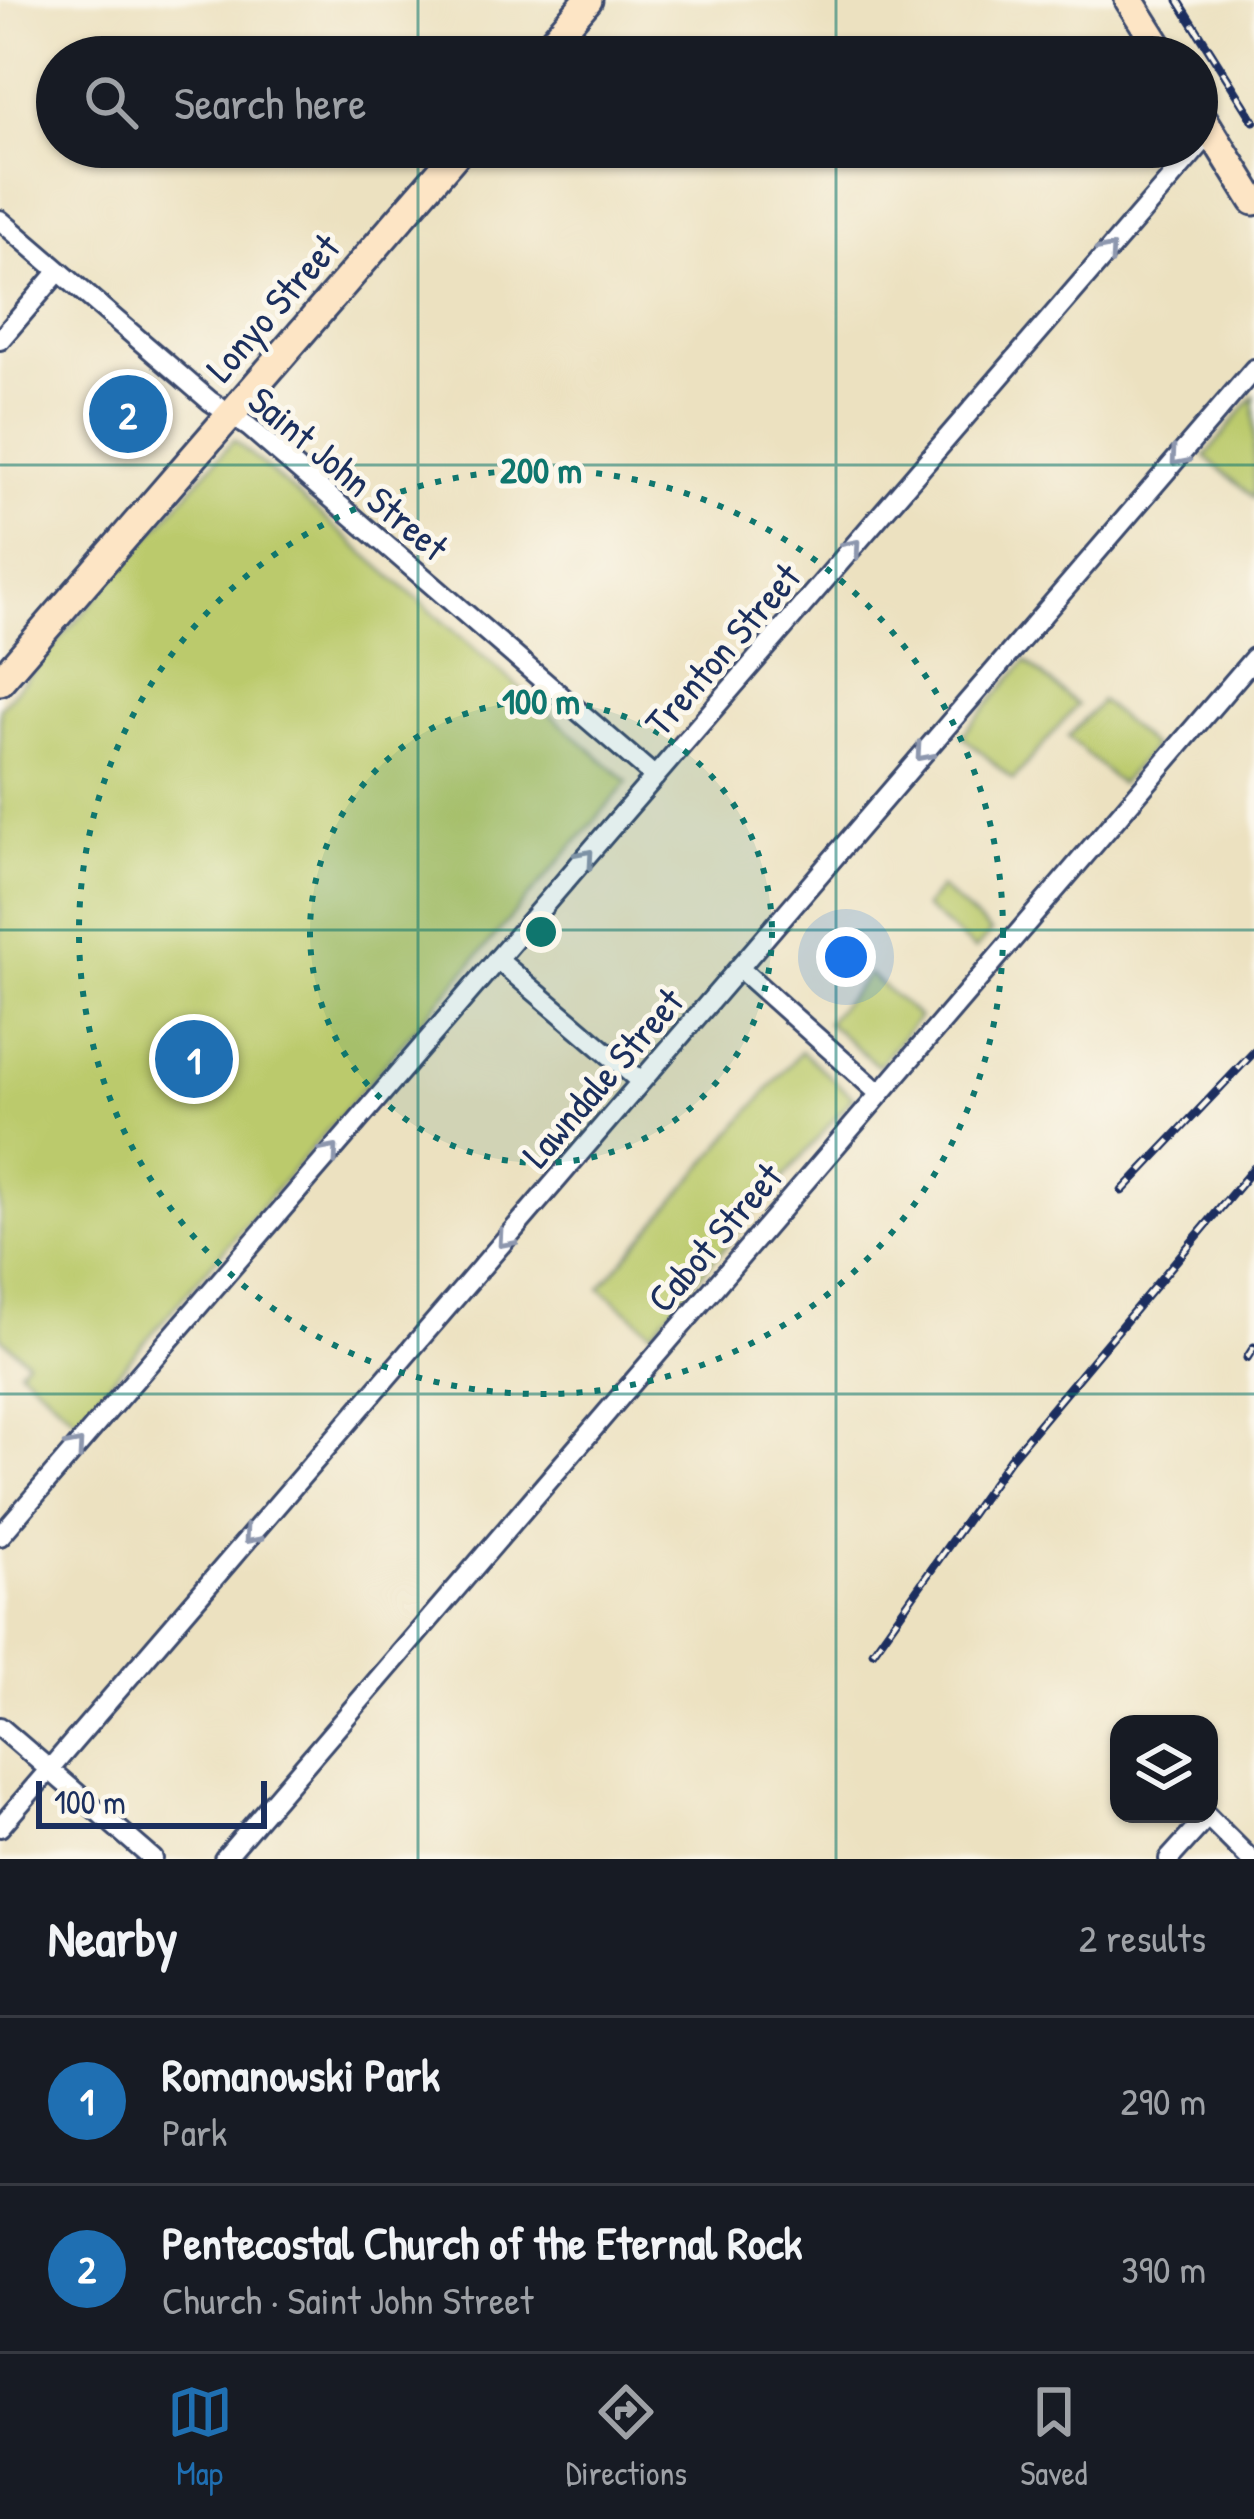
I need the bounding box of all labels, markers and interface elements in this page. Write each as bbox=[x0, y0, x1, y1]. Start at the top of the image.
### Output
search box bbox=[36, 36, 1218, 168]
icon: search bbox=[78, 69, 144, 135]
text: Search here bbox=[174, 72, 366, 133]
street label: Lonyo Street bbox=[193, 221, 351, 392]
one-way arrow bbox=[1093, 243, 1115, 265]
pin: 2 bbox=[89, 369, 167, 459]
street label: Saint John Street bbox=[238, 374, 461, 573]
one-way arrow bbox=[1170, 444, 1192, 466]
text: 200 m bbox=[500, 445, 582, 494]
one-way arrow bbox=[839, 539, 860, 561]
street label: Trenton Street bbox=[632, 551, 812, 747]
text: 100 m bbox=[502, 676, 580, 725]
one-way arrow bbox=[916, 740, 938, 762]
one-way arrow bbox=[572, 849, 593, 871]
centre of rings bbox=[520, 911, 562, 953]
your location bbox=[816, 927, 876, 987]
street label: Lawndale Street bbox=[509, 976, 695, 1178]
pin: 1 bbox=[155, 1014, 233, 1104]
one-way arrow bbox=[317, 1144, 338, 1166]
street label: Cabot Street bbox=[634, 1151, 794, 1323]
one-way arrow bbox=[498, 1226, 519, 1248]
one-way arrow bbox=[62, 1439, 84, 1461]
one-way arrow bbox=[243, 1522, 265, 1544]
map controls bbox=[1110, 1715, 1218, 1823]
button: layers bbox=[1110, 1715, 1218, 1823]
scale bar bbox=[36, 1775, 267, 1828]
text: 100 m bbox=[54, 1780, 126, 1824]
text: Nearby bbox=[48, 1903, 178, 1972]
text: 2 results bbox=[1079, 1911, 1206, 1964]
text: Romanowski Park bbox=[162, 2044, 440, 2105]
text: 1 bbox=[80, 2074, 94, 2127]
text: 290 m bbox=[1120, 2074, 1206, 2127]
text: Park bbox=[162, 2105, 227, 2158]
text: Pentecostal Church of the Eternal Rock bbox=[162, 2212, 802, 2273]
text: 2 bbox=[78, 2242, 96, 2295]
text: 390 m bbox=[1121, 2242, 1206, 2295]
text: Church · Saint John Street bbox=[162, 2273, 533, 2326]
tab: Map bbox=[167, 2379, 233, 2495]
tab: Directions bbox=[566, 2379, 687, 2495]
tab: Saved bbox=[1020, 2379, 1087, 2495]

